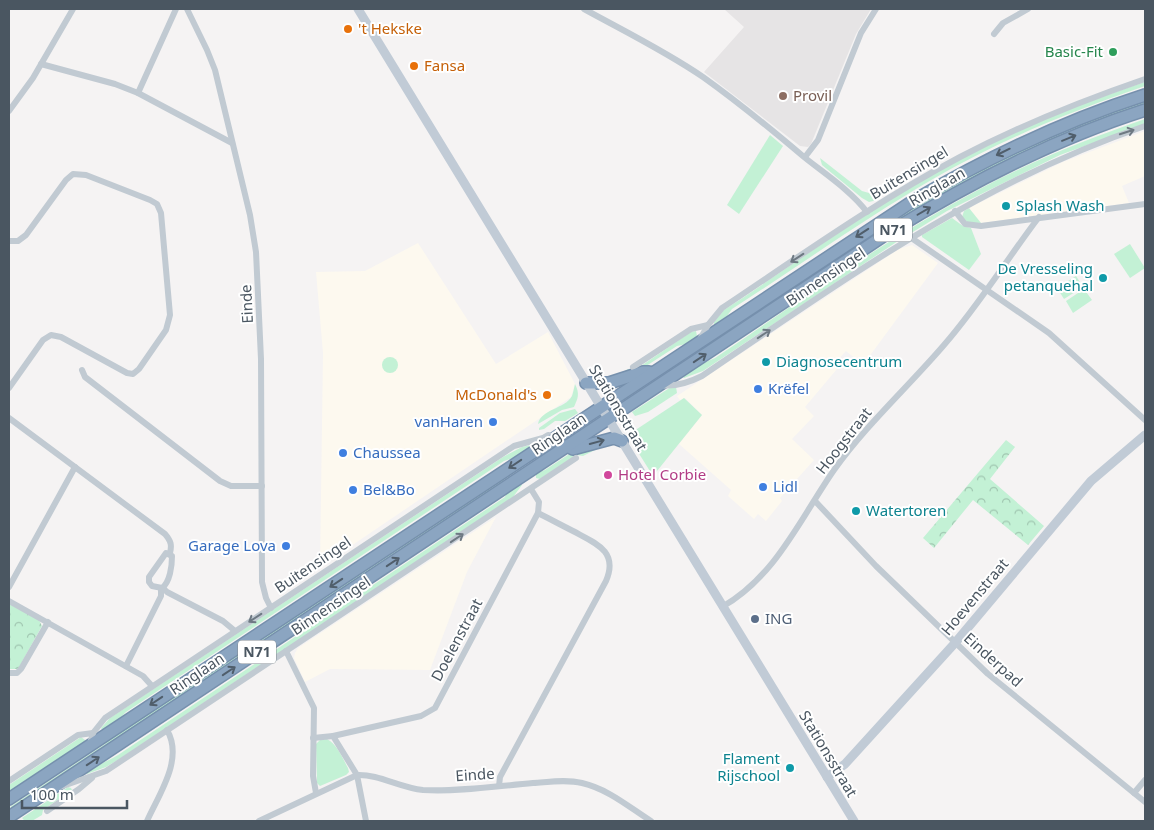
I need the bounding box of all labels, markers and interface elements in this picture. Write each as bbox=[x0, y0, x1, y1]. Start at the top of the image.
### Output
place label: 't Hekske bbox=[358, 18, 422, 38]
marker: 't Hekske bbox=[342, 23, 354, 35]
place label: Basic-Fit bbox=[1045, 41, 1104, 61]
marker: Basic-Fit bbox=[1107, 46, 1119, 58]
place label: Fansa bbox=[424, 55, 465, 75]
marker: Fansa bbox=[408, 60, 420, 72]
place label: Provil bbox=[793, 85, 832, 105]
marker: Provil bbox=[777, 90, 789, 102]
one-way arrow bbox=[1119, 127, 1135, 137]
one-way arrow bbox=[1061, 133, 1076, 143]
street label: Buitensingel bbox=[866, 141, 951, 203]
one-way arrow bbox=[996, 148, 1011, 158]
street label: Ringlaan bbox=[905, 162, 968, 210]
place label: Splash Wash bbox=[1016, 195, 1105, 215]
marker: Splash Wash bbox=[1000, 200, 1012, 212]
one-way arrow bbox=[916, 206, 931, 216]
road number: N71 bbox=[874, 218, 912, 242]
one-way arrow bbox=[855, 228, 869, 239]
street label: Binnensingel bbox=[782, 242, 869, 310]
one-way arrow bbox=[791, 253, 805, 263]
place label: De Vresseling petanquehal bbox=[997, 258, 1093, 295]
marker: De Vresseling petanquehal bbox=[1097, 272, 1109, 284]
street label: Einde bbox=[235, 284, 257, 324]
one-way arrow bbox=[756, 329, 770, 339]
place label: Diagnosecentrum bbox=[776, 351, 902, 371]
one-way arrow bbox=[693, 353, 707, 363]
marker: Diagnosecentrum bbox=[760, 356, 772, 368]
street label: Stationsstraat bbox=[585, 360, 653, 455]
place label: Krëfel bbox=[768, 378, 809, 398]
marker: Krëfel bbox=[752, 383, 764, 395]
place label: McDonald's bbox=[455, 384, 537, 404]
marker: McDonald's bbox=[541, 389, 553, 401]
street label: Hoogstraat bbox=[811, 403, 876, 478]
street label: Ringlaan bbox=[527, 408, 590, 459]
place label: vanHaren bbox=[415, 411, 483, 431]
marker: vanHaren bbox=[487, 416, 499, 428]
one-way arrow bbox=[589, 437, 605, 447]
place label: Chaussea bbox=[353, 442, 421, 462]
marker: Chaussea bbox=[337, 447, 349, 459]
one-way arrow bbox=[508, 459, 522, 469]
place label: Hotel Corbie bbox=[618, 464, 706, 484]
marker: Hotel Corbie bbox=[602, 469, 614, 481]
place label: Lidl bbox=[773, 476, 798, 496]
place label: Bel&Bo bbox=[363, 479, 415, 499]
marker: Lidl bbox=[757, 481, 769, 493]
marker: Bel&Bo bbox=[347, 484, 359, 496]
place label: Watertoren bbox=[866, 500, 946, 520]
marker: Watertoren bbox=[850, 505, 862, 517]
street label: Buitensingel bbox=[270, 531, 354, 597]
one-way arrow bbox=[450, 533, 464, 543]
place label: Garage Lova bbox=[188, 535, 276, 555]
marker: Garage Lova bbox=[280, 540, 292, 552]
street label: Hoevenstraat bbox=[936, 553, 1013, 639]
one-way arrow bbox=[386, 557, 400, 567]
street label: Binnensingel bbox=[287, 571, 374, 639]
one-way arrow bbox=[329, 578, 343, 588]
street label: Doelenstraat bbox=[426, 594, 487, 684]
place label: ING bbox=[765, 608, 792, 628]
one-way arrow bbox=[248, 613, 262, 623]
marker: ING bbox=[749, 613, 761, 625]
street label: Einderpad bbox=[960, 628, 1027, 691]
road number: N71 bbox=[238, 640, 276, 664]
street label: Ringlaan bbox=[165, 648, 228, 699]
one-way arrow bbox=[221, 666, 235, 676]
one-way arrow bbox=[150, 696, 164, 706]
street label: Stationsstraat bbox=[795, 706, 863, 801]
place label: Flament Rijschool bbox=[717, 748, 781, 785]
one-way arrow bbox=[86, 756, 100, 766]
marker: Flament Rijschool bbox=[784, 762, 796, 774]
street label: Einde bbox=[455, 763, 495, 785]
scale bar bbox=[22, 778, 128, 810]
text: 100 m bbox=[30, 784, 74, 804]

